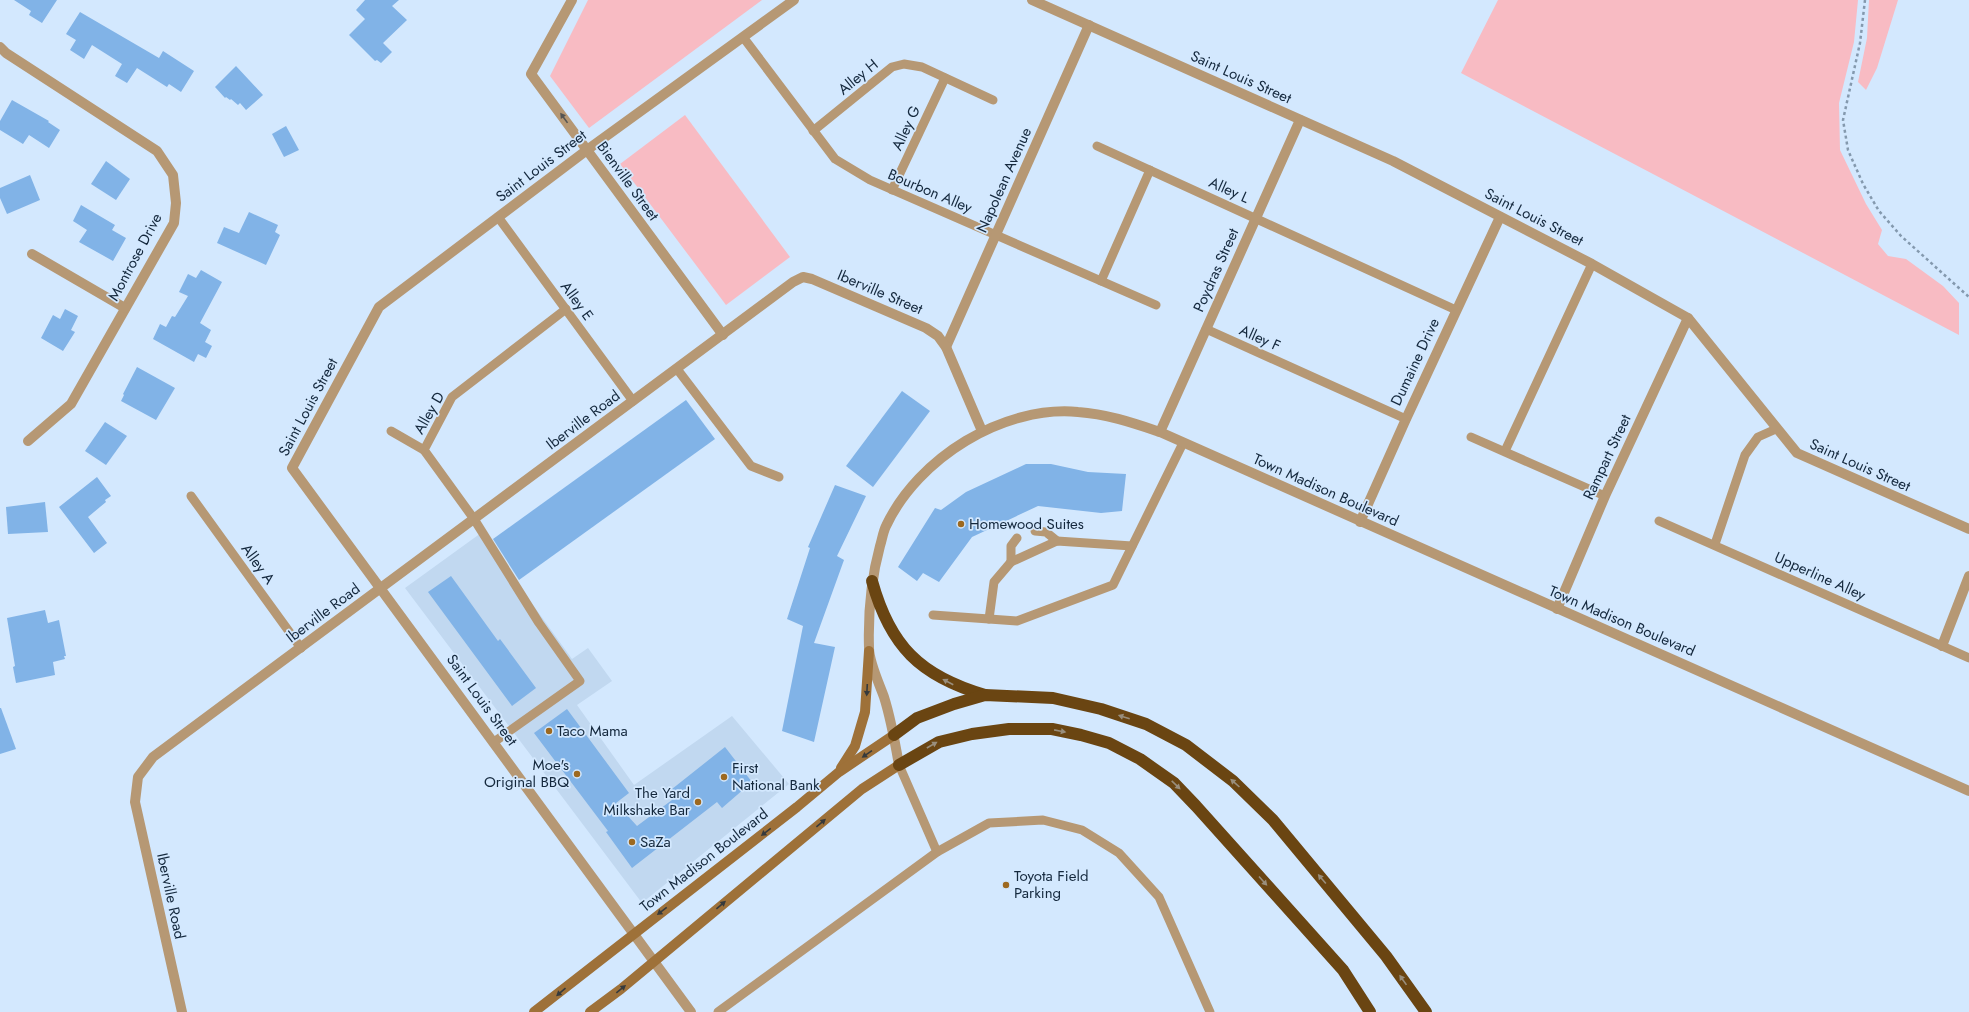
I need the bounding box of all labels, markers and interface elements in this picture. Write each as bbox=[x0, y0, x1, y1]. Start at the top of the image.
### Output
street label: Saint Louis Street bbox=[1187, 45, 1295, 109]
street label: Alley H bbox=[833, 54, 883, 100]
street label: Alley G bbox=[886, 102, 926, 154]
one-way arrow bbox=[560, 113, 568, 124]
street label: Saint Louis Street bbox=[491, 124, 591, 207]
street label: Napolean Avenue bbox=[971, 124, 1037, 236]
street label: Bienville Street bbox=[592, 137, 665, 225]
street label: Bourbon Alley bbox=[884, 163, 976, 219]
street label: Alley L bbox=[1205, 171, 1253, 209]
street label: Saint Louis Street bbox=[1481, 183, 1588, 252]
street label: Montrose Drive bbox=[103, 209, 168, 305]
street label: Poydras Street bbox=[1188, 224, 1244, 315]
street label: Iberville Street bbox=[834, 264, 927, 320]
street label: Alley E bbox=[555, 277, 599, 325]
street label: Dumaine Drive bbox=[1385, 314, 1445, 409]
street label: Alley F bbox=[1236, 319, 1284, 357]
street label: Saint Louis Street bbox=[273, 354, 343, 460]
street label: Iberville Road bbox=[541, 385, 625, 455]
street label: Alley D bbox=[408, 388, 450, 438]
street label: Rampart Street bbox=[1578, 410, 1637, 503]
street label: Saint Louis Street bbox=[1806, 433, 1914, 497]
street label: Town Madison Boulevard bbox=[1250, 448, 1402, 532]
place label: Homewood Suites bbox=[969, 513, 1084, 535]
marker: Homewood Suites bbox=[956, 519, 966, 529]
street label: Alley A bbox=[236, 539, 280, 589]
street label: Upperline Alley bbox=[1771, 546, 1869, 606]
street label: Iberville Road bbox=[281, 578, 365, 648]
street label: Town Madison Boulevard bbox=[1545, 580, 1699, 662]
street label: Saint Louis Street bbox=[441, 650, 523, 751]
one-way arrow bbox=[942, 679, 954, 685]
one-way arrow bbox=[863, 684, 870, 696]
one-way arrow bbox=[1118, 714, 1130, 720]
place label: Taco Mama bbox=[557, 720, 628, 742]
marker: Taco Mama bbox=[544, 726, 554, 736]
one-way arrow bbox=[1054, 728, 1066, 734]
one-way arrow bbox=[927, 742, 938, 749]
one-way arrow bbox=[861, 750, 873, 757]
place label: Moe's Original BBQ bbox=[484, 754, 569, 793]
place label: First National Bank bbox=[732, 757, 820, 796]
marker: Moe's Original BBQ bbox=[572, 769, 582, 779]
marker: First National Bank bbox=[719, 772, 729, 782]
one-way arrow bbox=[1230, 779, 1239, 788]
one-way arrow bbox=[1171, 780, 1181, 790]
place label: The Yard Milkshake Bar bbox=[603, 782, 691, 821]
marker: The Yard Milkshake Bar bbox=[693, 797, 703, 807]
street label: Town Madison Boulevard bbox=[635, 803, 773, 917]
one-way arrow bbox=[816, 818, 827, 827]
one-way arrow bbox=[760, 827, 771, 836]
place label: SaZa bbox=[640, 831, 671, 853]
marker: SaZa bbox=[627, 837, 637, 847]
street label: Iberville Road bbox=[151, 851, 191, 941]
place label: Toyota Field Parking bbox=[1014, 865, 1088, 904]
one-way arrow bbox=[1317, 873, 1326, 884]
one-way arrow bbox=[1259, 876, 1268, 887]
marker: Toyota Field Parking bbox=[1001, 880, 1011, 890]
one-way arrow bbox=[715, 900, 726, 909]
one-way arrow bbox=[657, 907, 668, 915]
one-way arrow bbox=[1399, 975, 1407, 986]
one-way arrow bbox=[616, 984, 627, 993]
one-way arrow bbox=[555, 987, 566, 996]

